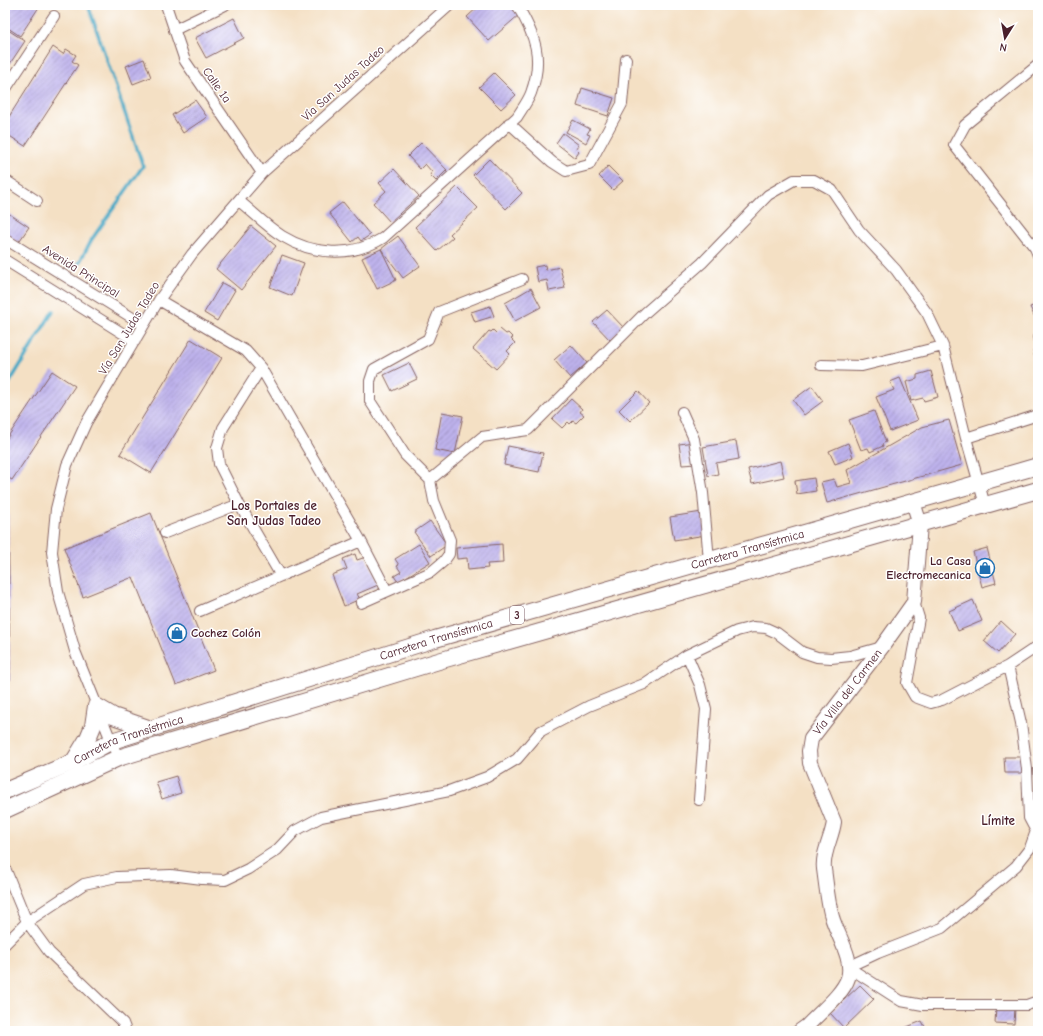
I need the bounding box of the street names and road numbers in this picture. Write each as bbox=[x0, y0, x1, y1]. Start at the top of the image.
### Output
street label: Vía San Judas Tadeo bbox=[299, 42, 387, 124]
street label: Calle 1a bbox=[200, 65, 234, 105]
street label: Avenida Principal bbox=[40, 242, 122, 300]
street label: Vía San Judas Tadeo bbox=[96, 279, 162, 377]
street label: Carretera Transístmica bbox=[689, 526, 806, 572]
road number: 3 bbox=[510, 606, 524, 624]
street label: Carretera Transístmica bbox=[378, 616, 494, 663]
street label: Vía Villa del Carmen bbox=[810, 646, 885, 737]
street label: Carretera Transístmica bbox=[71, 712, 185, 767]

